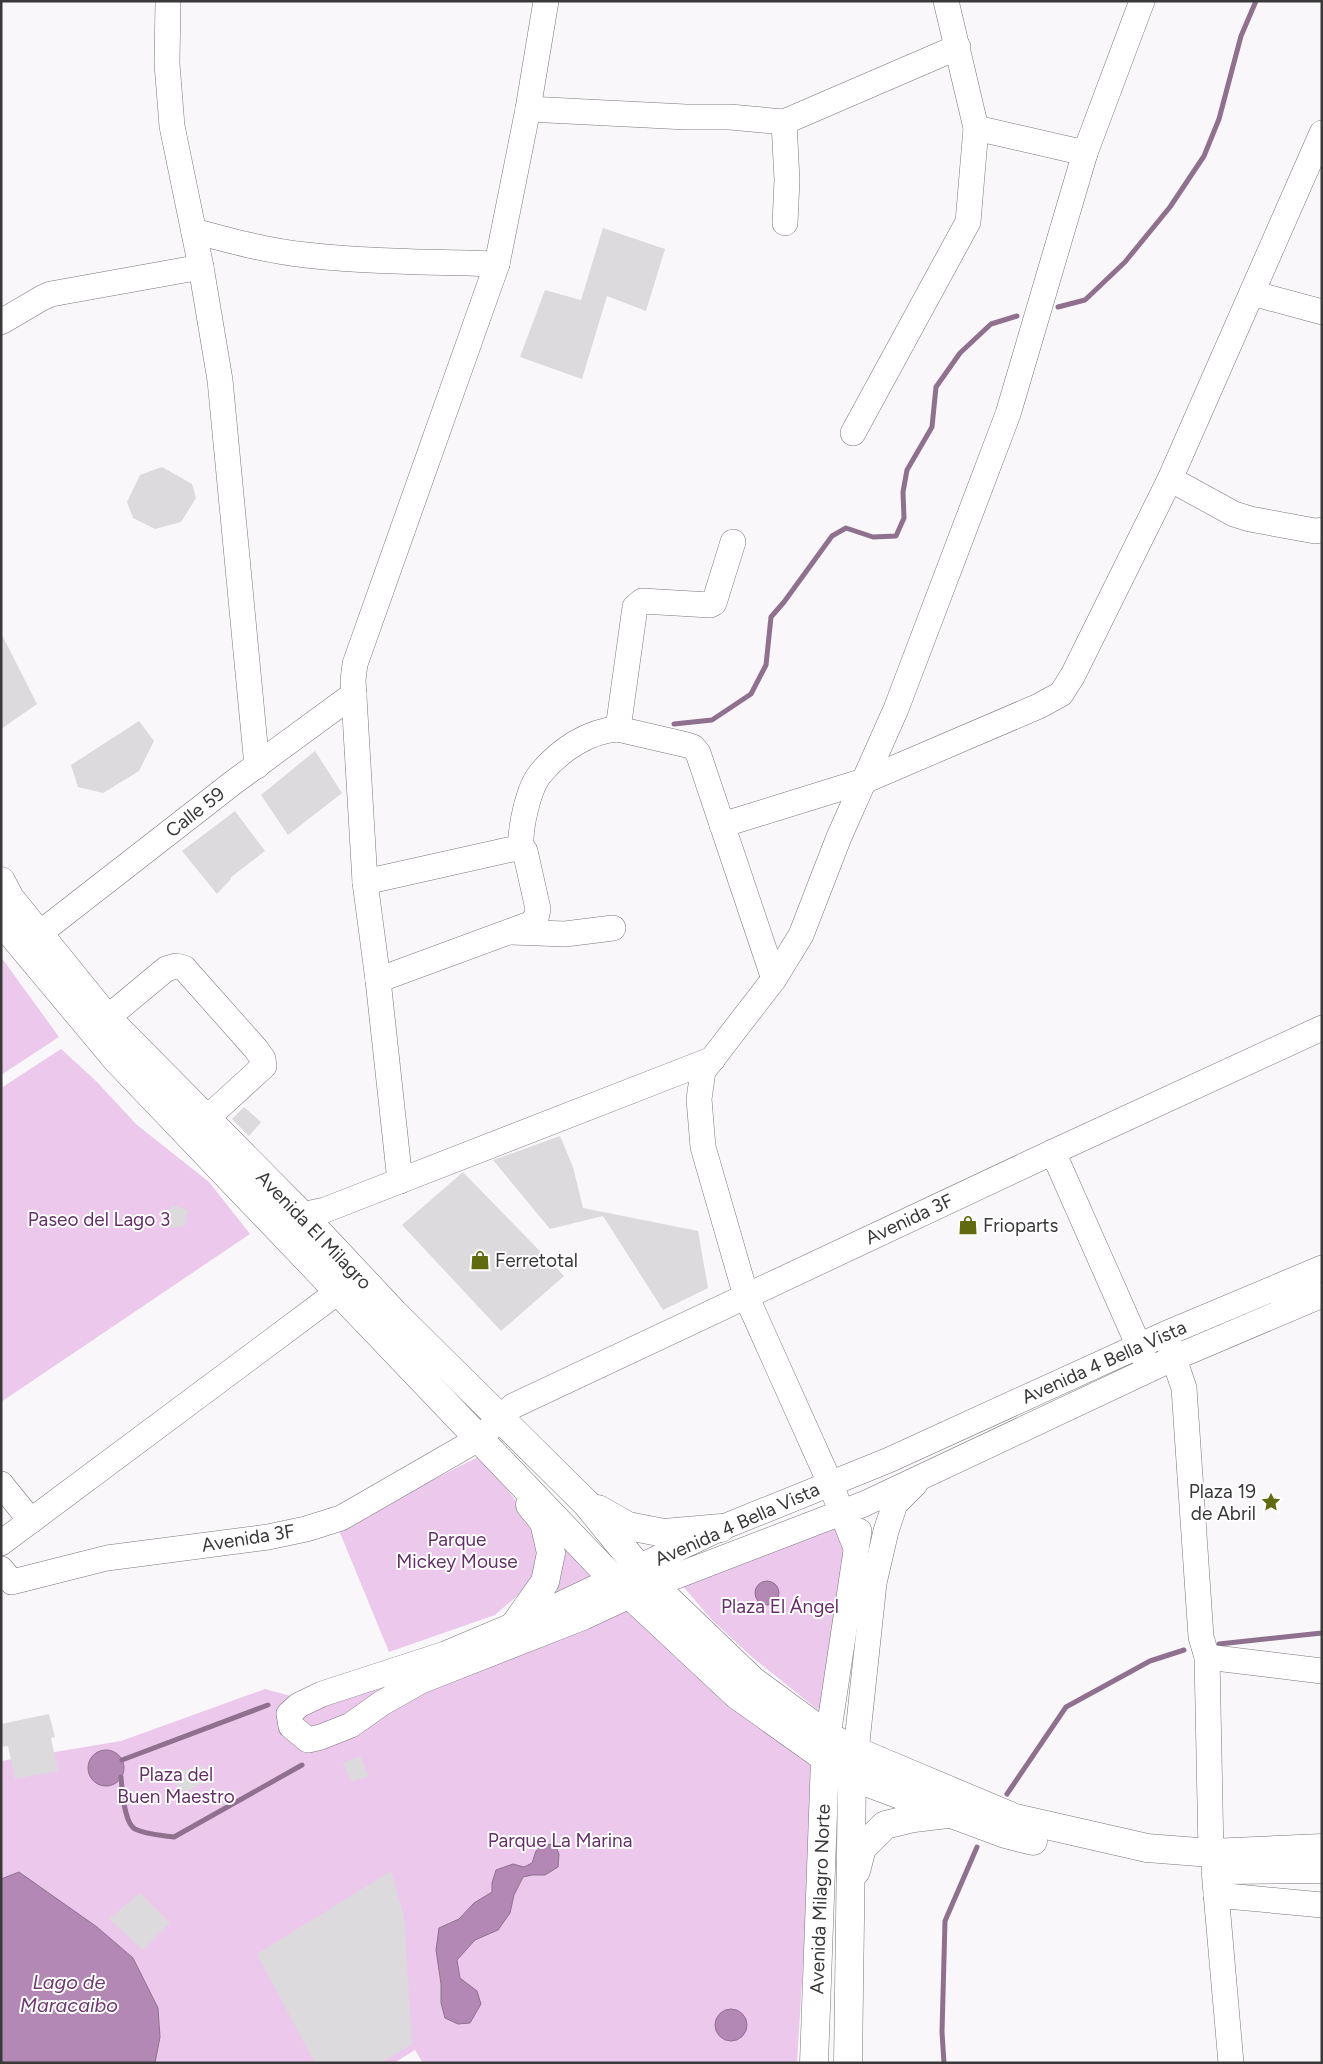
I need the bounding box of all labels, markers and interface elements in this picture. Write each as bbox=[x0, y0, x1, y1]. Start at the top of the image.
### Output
street label: Calle 59 bbox=[161, 782, 229, 842]
street label: Avenida El Milagro bbox=[251, 1166, 377, 1294]
street label: Avenida 3F bbox=[862, 1189, 956, 1249]
park label: Paseo del Lago 3 bbox=[28, 1208, 170, 1231]
shop icon: Frioparts bbox=[957, 1214, 979, 1236]
place label: Frioparts bbox=[983, 1214, 1059, 1237]
shop icon: Ferretotal bbox=[469, 1249, 491, 1271]
place label: Ferretotal bbox=[495, 1249, 578, 1272]
street label: Avenida 4 Bella Vista bbox=[1018, 1315, 1190, 1409]
street label: Avenida 4 Bella Vista bbox=[651, 1477, 823, 1571]
place label: Plaza 19 de Abril bbox=[1189, 1480, 1256, 1525]
place icon: Plaza 19 de Abril bbox=[1260, 1491, 1282, 1513]
street label: Avenida 3F bbox=[200, 1519, 296, 1557]
park label: Parque Mickey Mouse bbox=[396, 1528, 518, 1573]
park label: Plaza El Ángel bbox=[721, 1595, 839, 1618]
park label: Plaza del Buen Maestro bbox=[117, 1763, 235, 1808]
street label: Avenida Milagro Norte bbox=[805, 1803, 835, 1995]
park label: Parque La Marina bbox=[488, 1829, 632, 1852]
water label: Lago de Maracaibo bbox=[20, 1970, 118, 2017]

